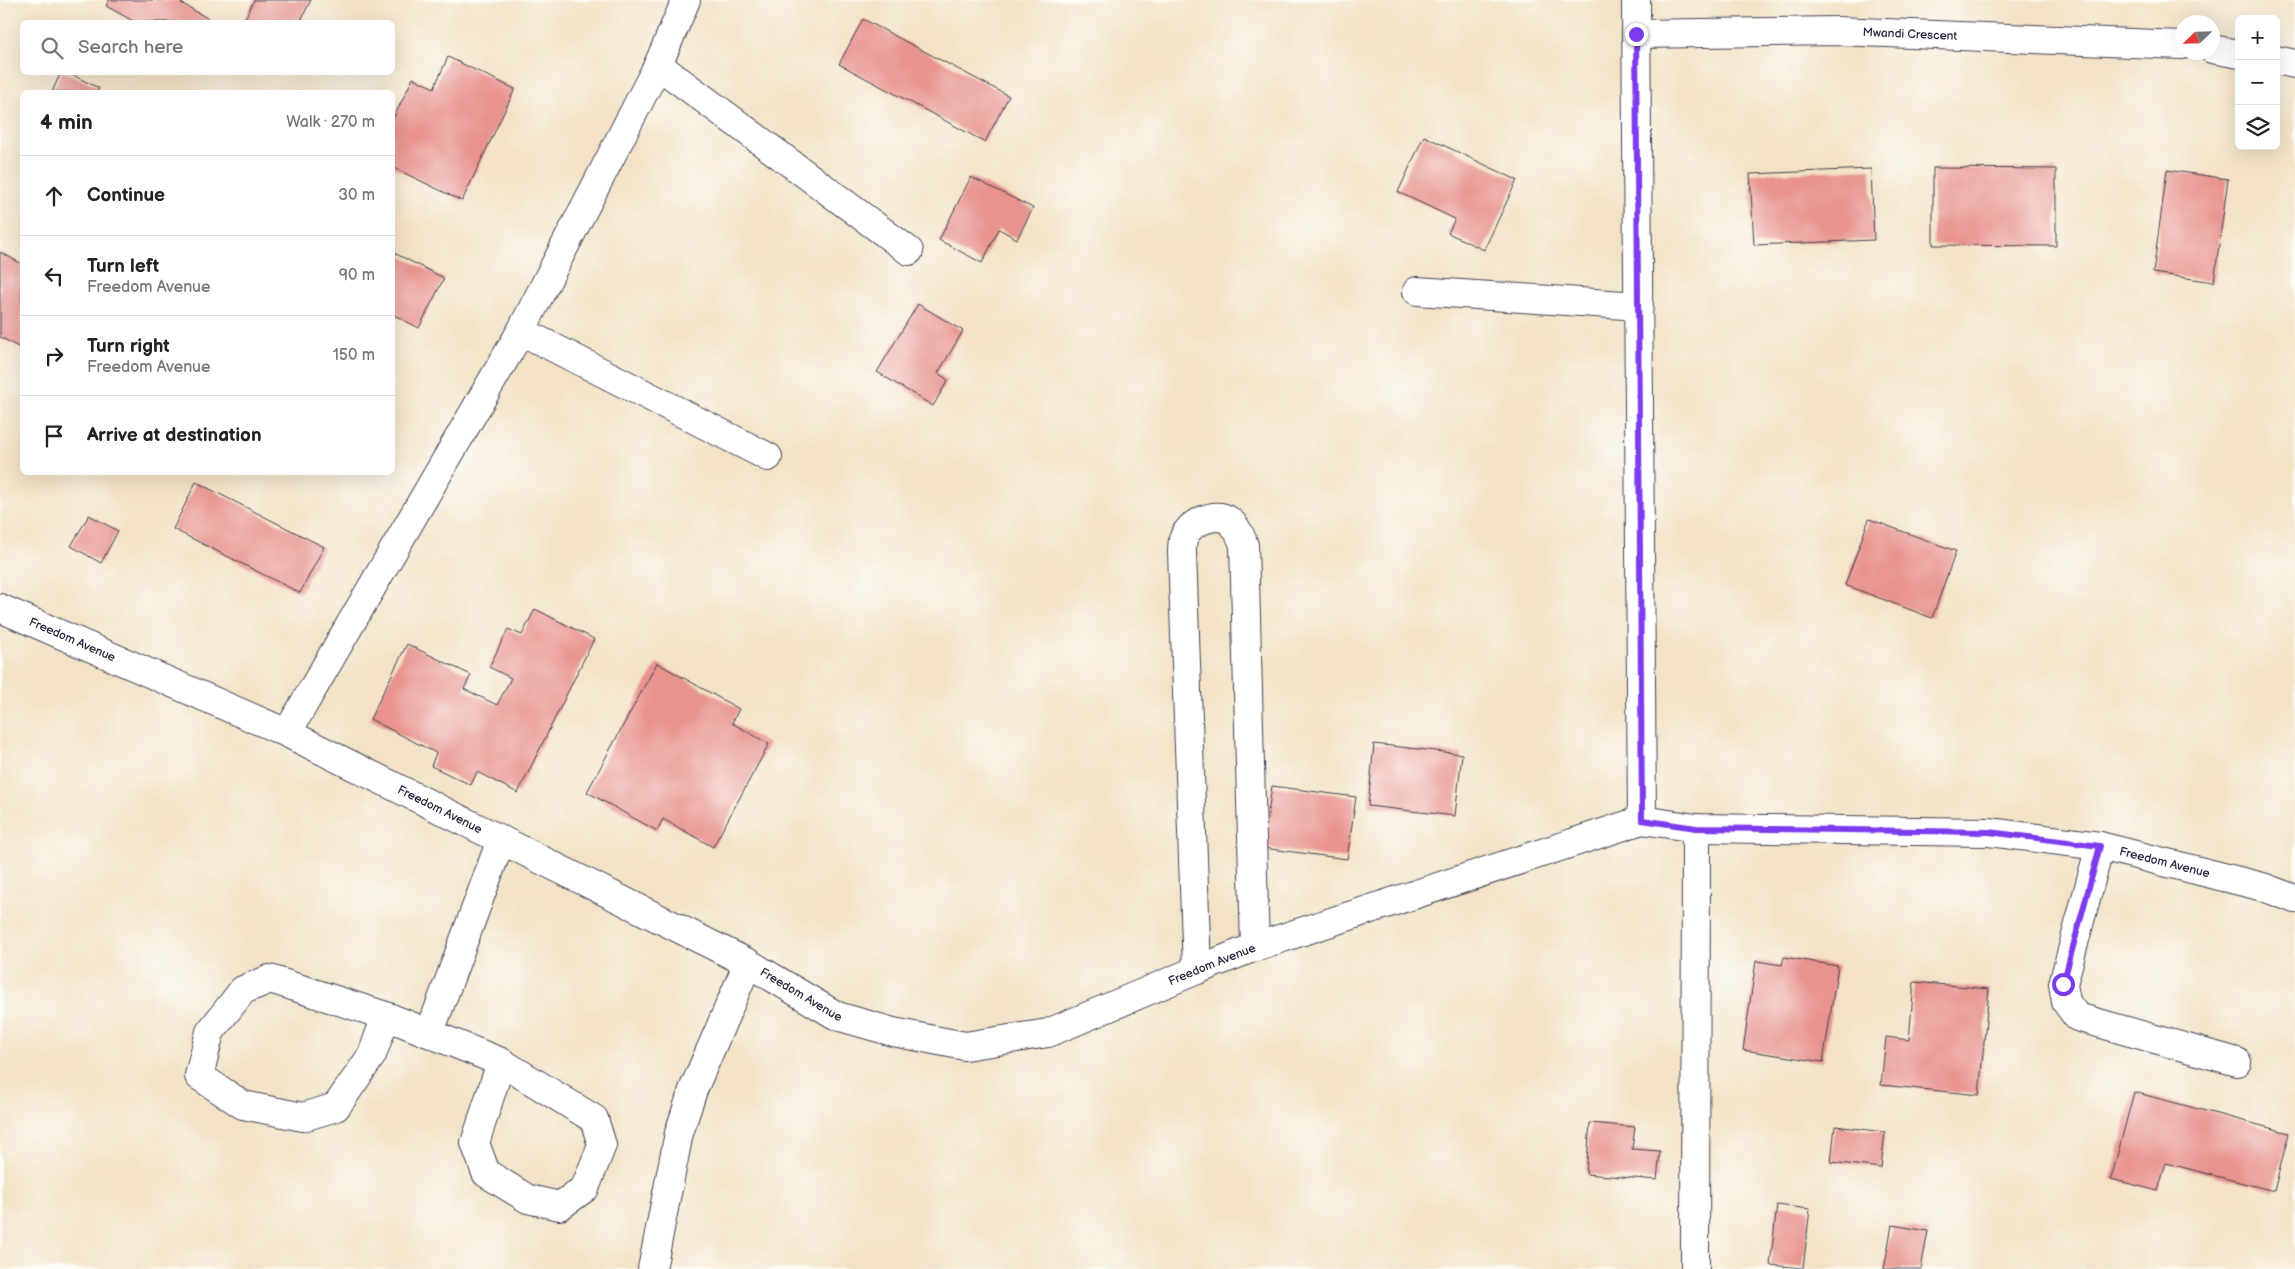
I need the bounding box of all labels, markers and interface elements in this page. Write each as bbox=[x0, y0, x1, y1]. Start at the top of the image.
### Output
north arrow bbox=[2175, 15, 2220, 60]
map controls bbox=[2235, 15, 2280, 150]
button: + bbox=[2235, 15, 2280, 60]
search box bbox=[20, 20, 395, 75]
route end bbox=[1625, 23, 1648, 46]
street label: Mwandi Crescent bbox=[1862, 25, 1958, 44]
icon: search bbox=[38, 34, 66, 62]
text: Search here bbox=[78, 36, 183, 59]
button: − bbox=[2235, 60, 2280, 105]
button: layers bbox=[2235, 105, 2280, 150]
text: 4 min bbox=[40, 110, 93, 135]
text: Walk · 270 m bbox=[286, 113, 375, 132]
icon: ahead bbox=[40, 182, 68, 210]
text: Continue bbox=[87, 184, 165, 207]
text: 30 m bbox=[338, 186, 375, 205]
text: Turn left bbox=[87, 255, 159, 278]
icon: left bbox=[40, 262, 68, 290]
text: 90 m bbox=[339, 266, 375, 285]
text: Freedom Avenue bbox=[87, 278, 210, 297]
text: Turn right bbox=[87, 335, 170, 358]
icon: right bbox=[40, 342, 68, 370]
text: 150 m bbox=[333, 346, 375, 365]
text: Freedom Avenue bbox=[87, 358, 210, 377]
icon: arrive bbox=[40, 422, 68, 450]
text: Arrive at destination bbox=[87, 424, 262, 447]
street label: Freedom Avenue bbox=[27, 615, 118, 665]
street label: Freedom Avenue bbox=[395, 782, 485, 837]
street label: Freedom Avenue bbox=[2118, 844, 2211, 881]
street label: Freedom Avenue bbox=[1166, 941, 1258, 989]
street label: Freedom Avenue bbox=[757, 965, 843, 1025]
route start bbox=[2052, 973, 2075, 996]

